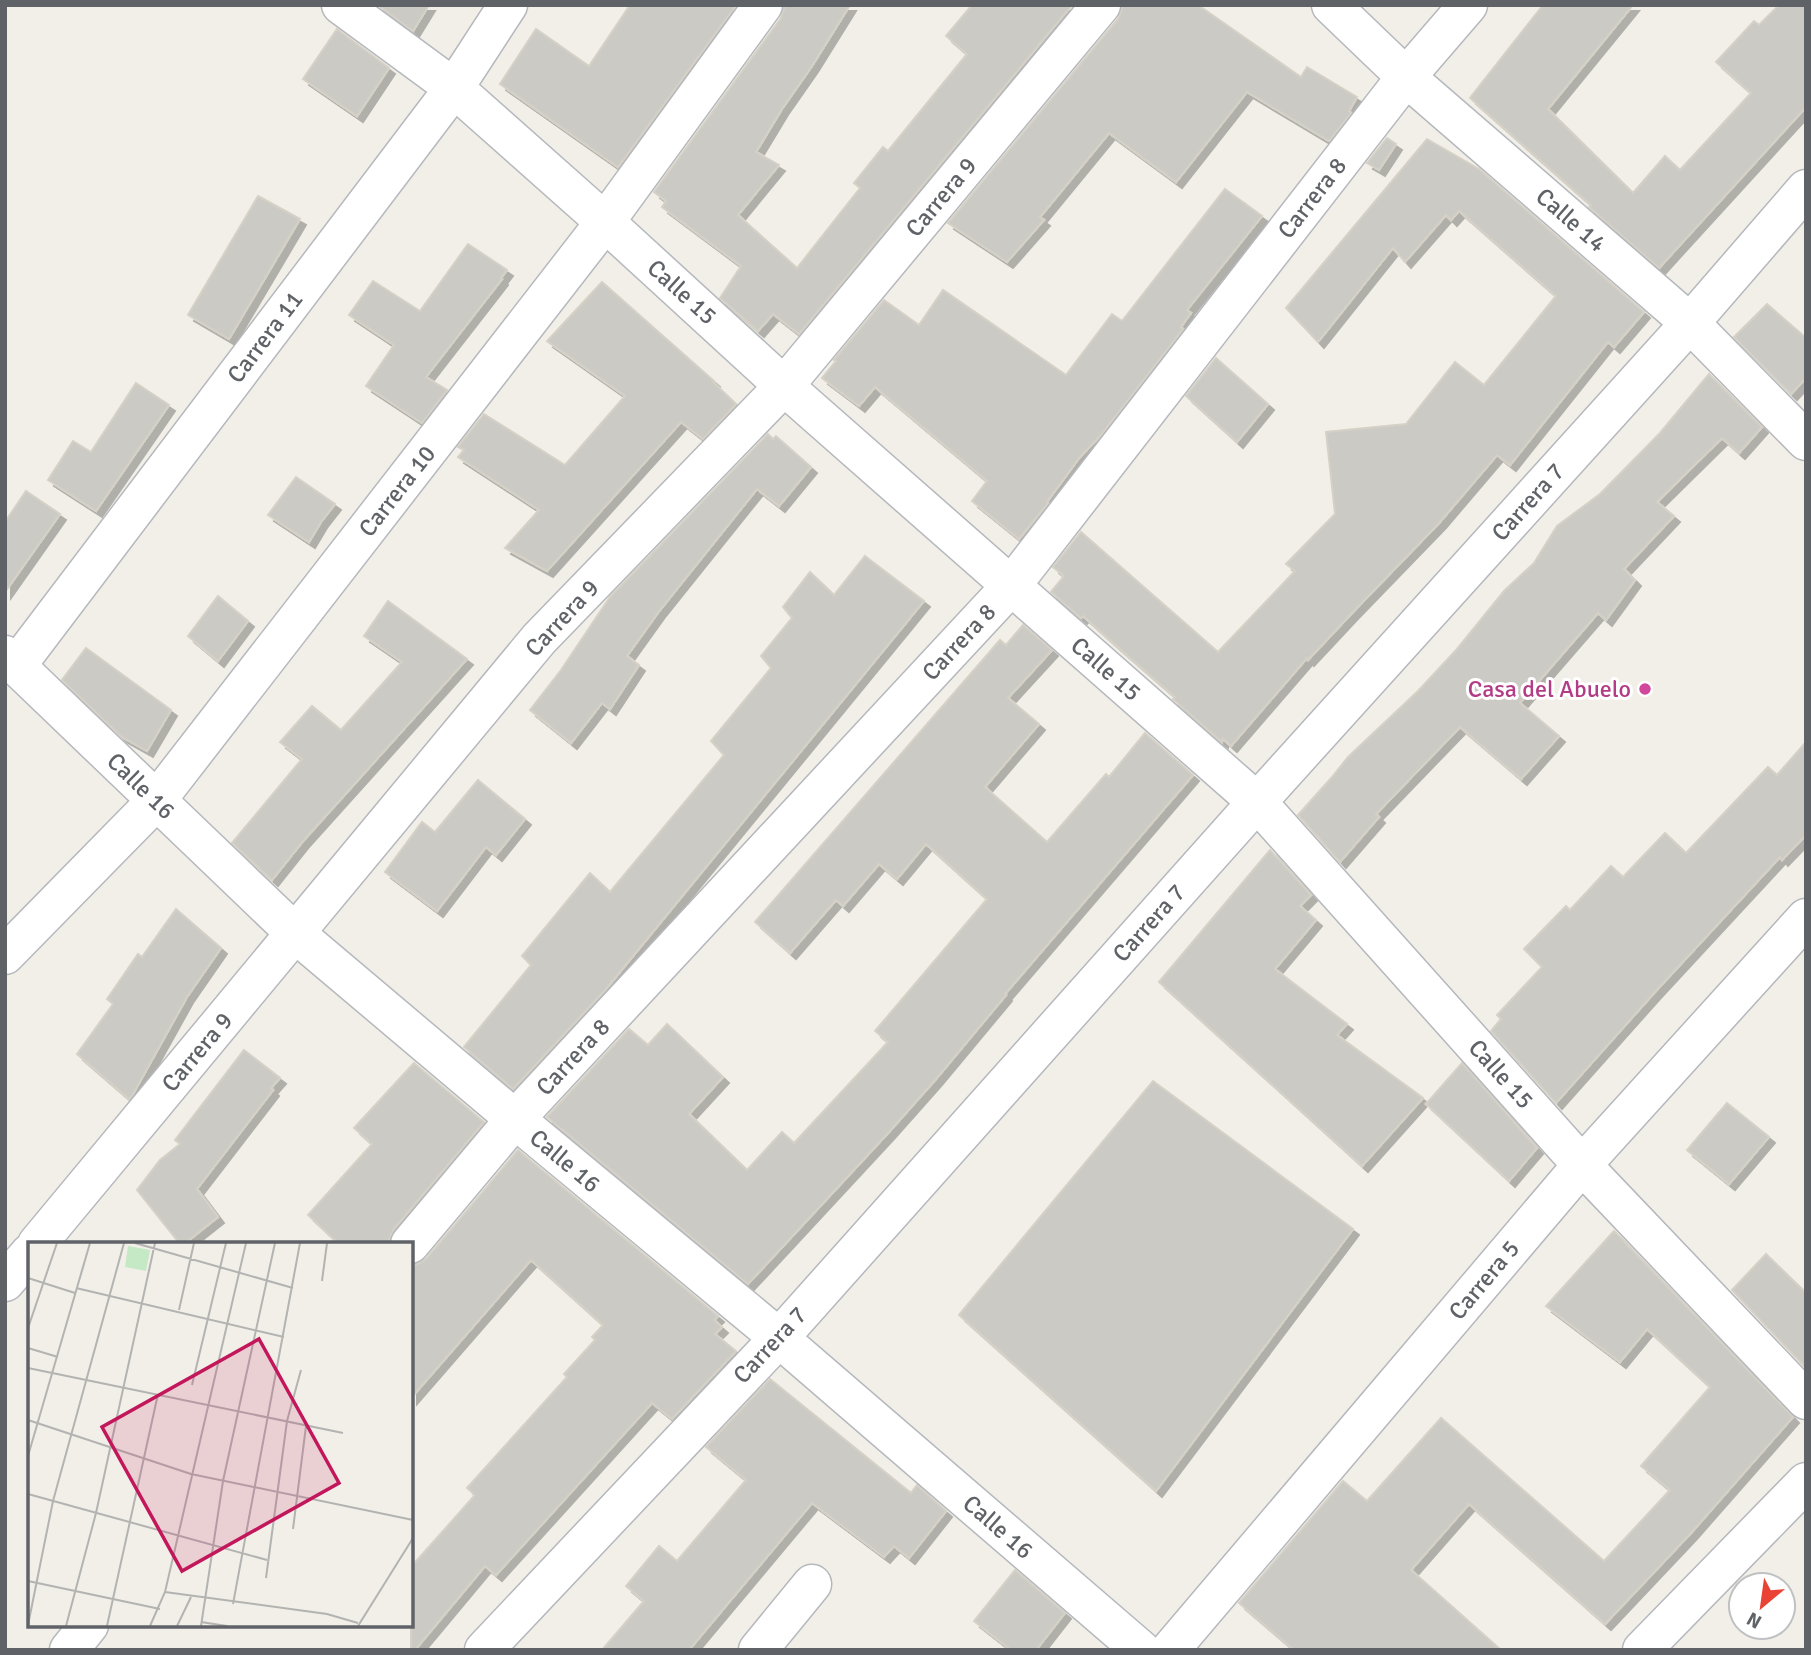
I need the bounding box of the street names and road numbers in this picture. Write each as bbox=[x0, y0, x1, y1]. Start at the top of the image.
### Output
street label: Carrera 9 bbox=[899, 151, 983, 243]
street label: Carrera 8 bbox=[1271, 151, 1353, 245]
street label: Calle 14 bbox=[1530, 181, 1612, 259]
street label: Calle 15 bbox=[641, 253, 723, 331]
street label: Carrera 11 bbox=[221, 285, 309, 389]
street label: Carrera 10 bbox=[352, 439, 442, 543]
street label: Carrera 7 bbox=[1485, 457, 1571, 547]
street label: Carrera 9 bbox=[519, 573, 605, 663]
street label: Carrera 8 bbox=[916, 597, 1002, 687]
street label: Calle 15 bbox=[1065, 630, 1147, 708]
street label: Calle 16 bbox=[101, 746, 181, 826]
street label: Carrera 7 bbox=[1106, 878, 1192, 968]
street label: Carrera 9 bbox=[155, 1006, 239, 1098]
street label: Carrera 8 bbox=[530, 1012, 616, 1102]
street label: Calle 15 bbox=[1462, 1033, 1540, 1115]
street label: Calle 16 bbox=[523, 1123, 607, 1199]
street label: Carrera 5 bbox=[1442, 1234, 1526, 1326]
street label: Carrera 7 bbox=[727, 1300, 813, 1390]
street label: Calle 16 bbox=[957, 1488, 1039, 1566]

